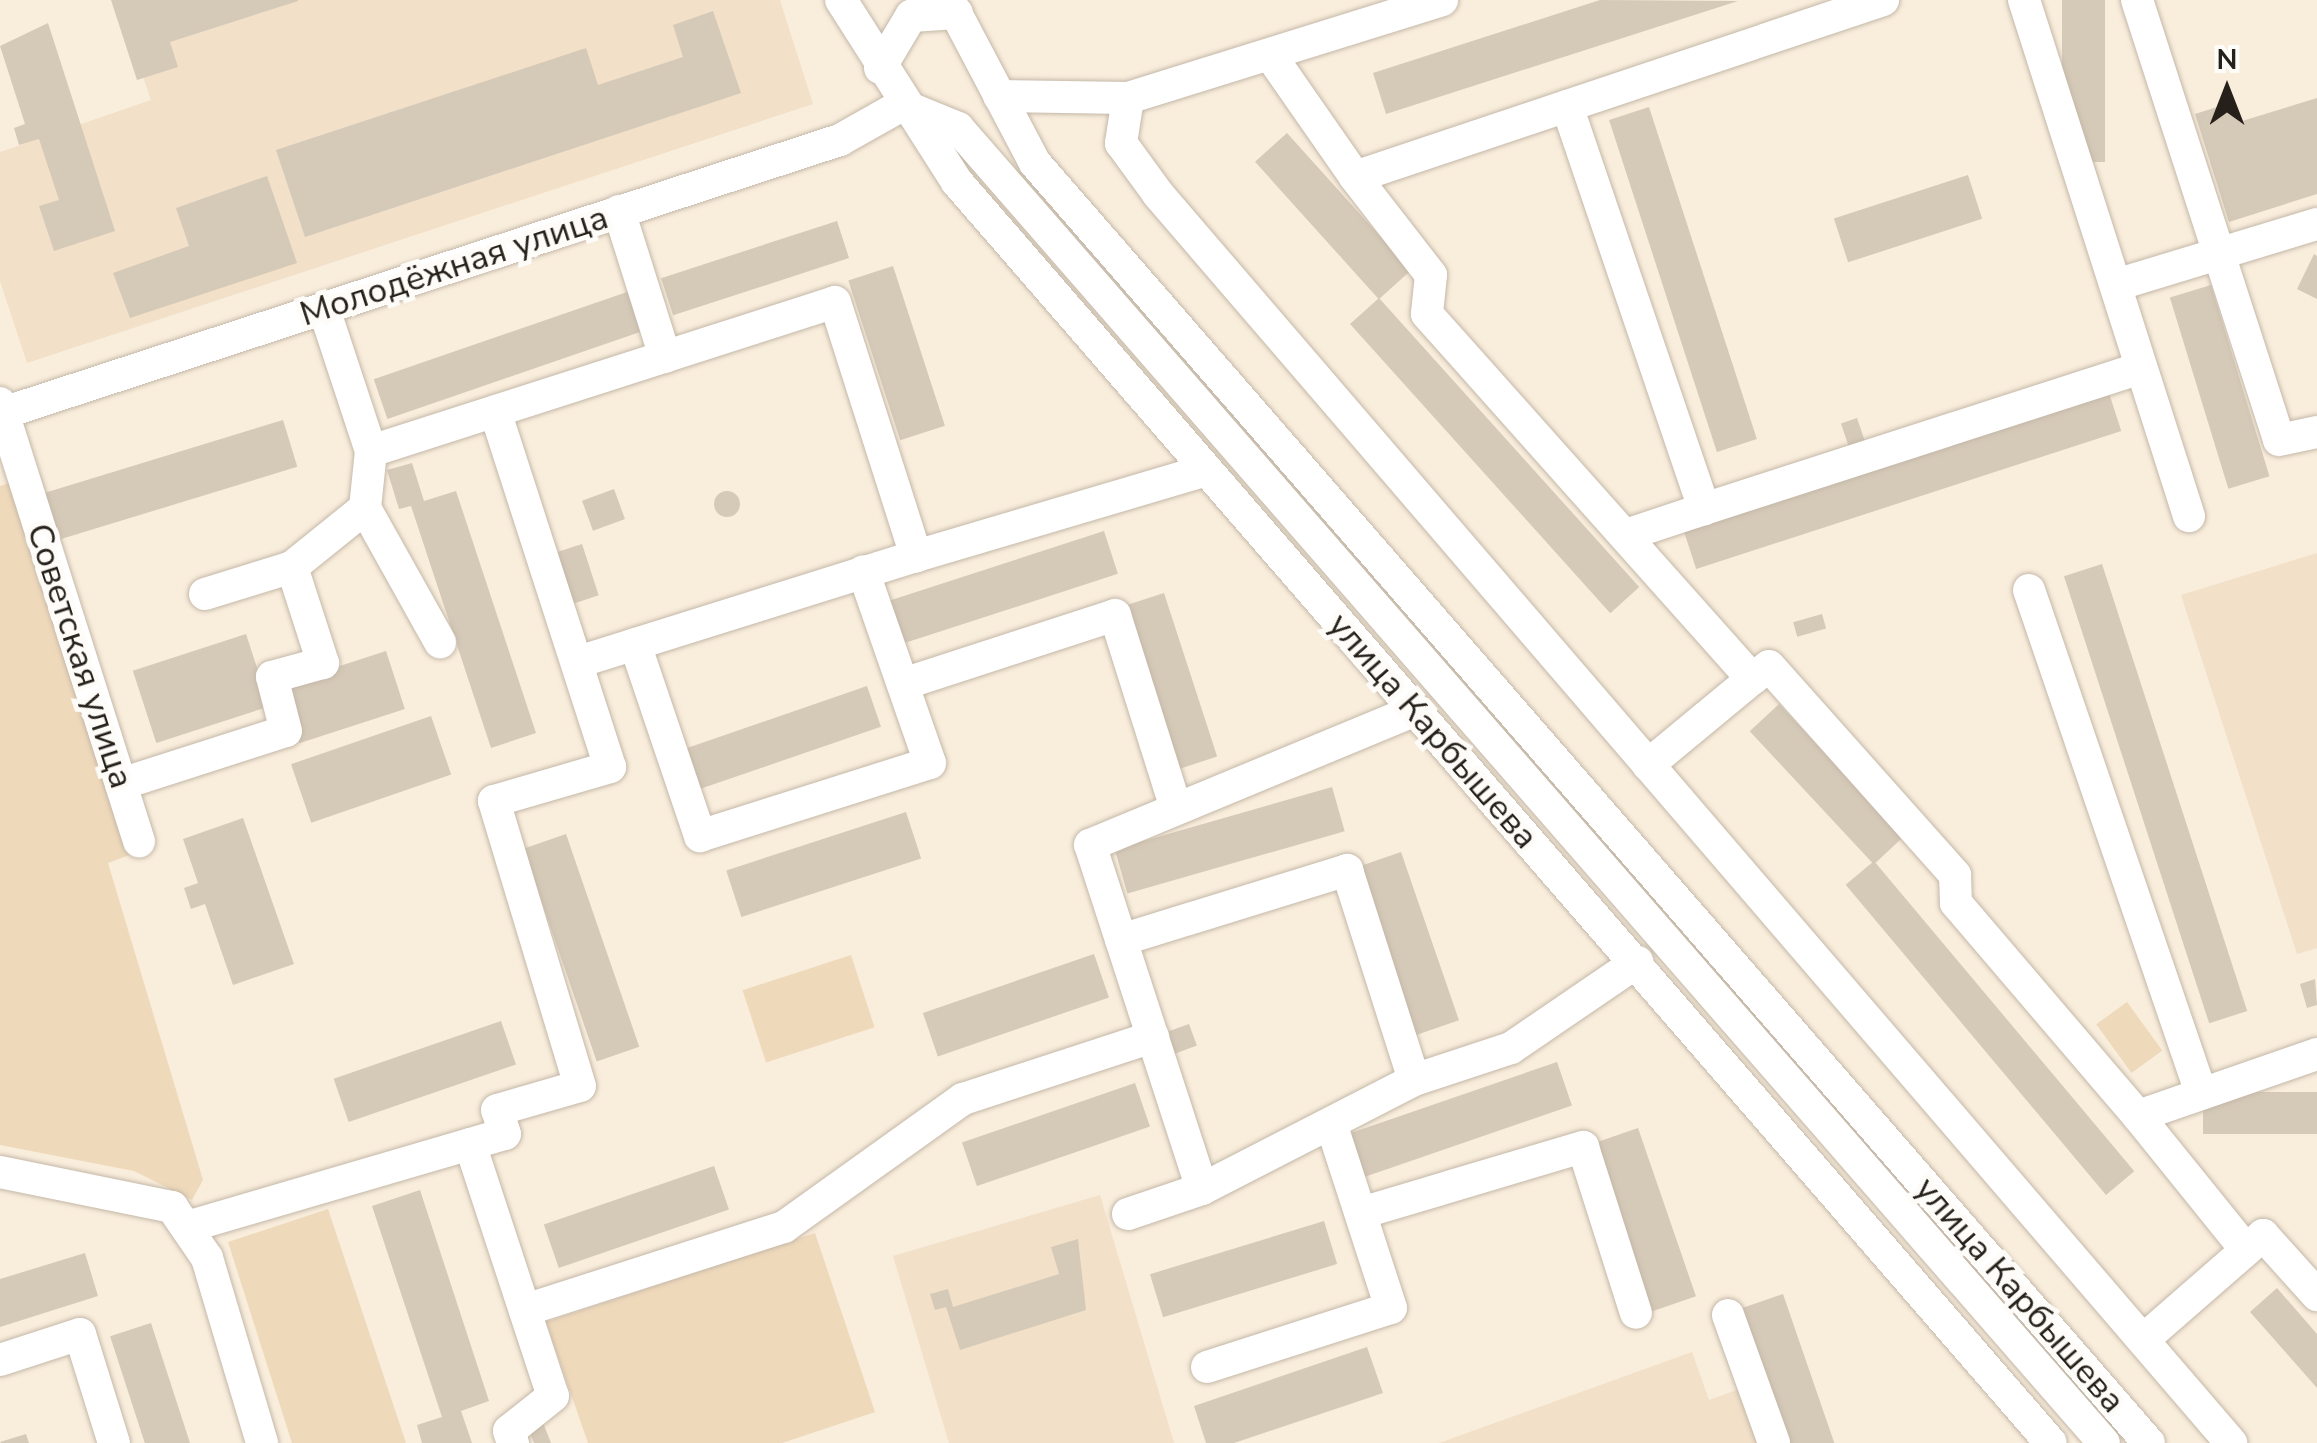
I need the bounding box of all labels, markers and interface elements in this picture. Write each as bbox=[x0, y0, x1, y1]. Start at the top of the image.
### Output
north arrow bbox=[2177, 40, 2277, 140]
text: N bbox=[2217, 41, 2237, 79]
street label: Молодёжная улица bbox=[295, 196, 613, 336]
street label: Советская улица bbox=[17, 518, 143, 794]
street label: улица Карбышева bbox=[1319, 604, 1547, 858]
street label: улица Карбышева bbox=[1906, 1168, 2134, 1422]

